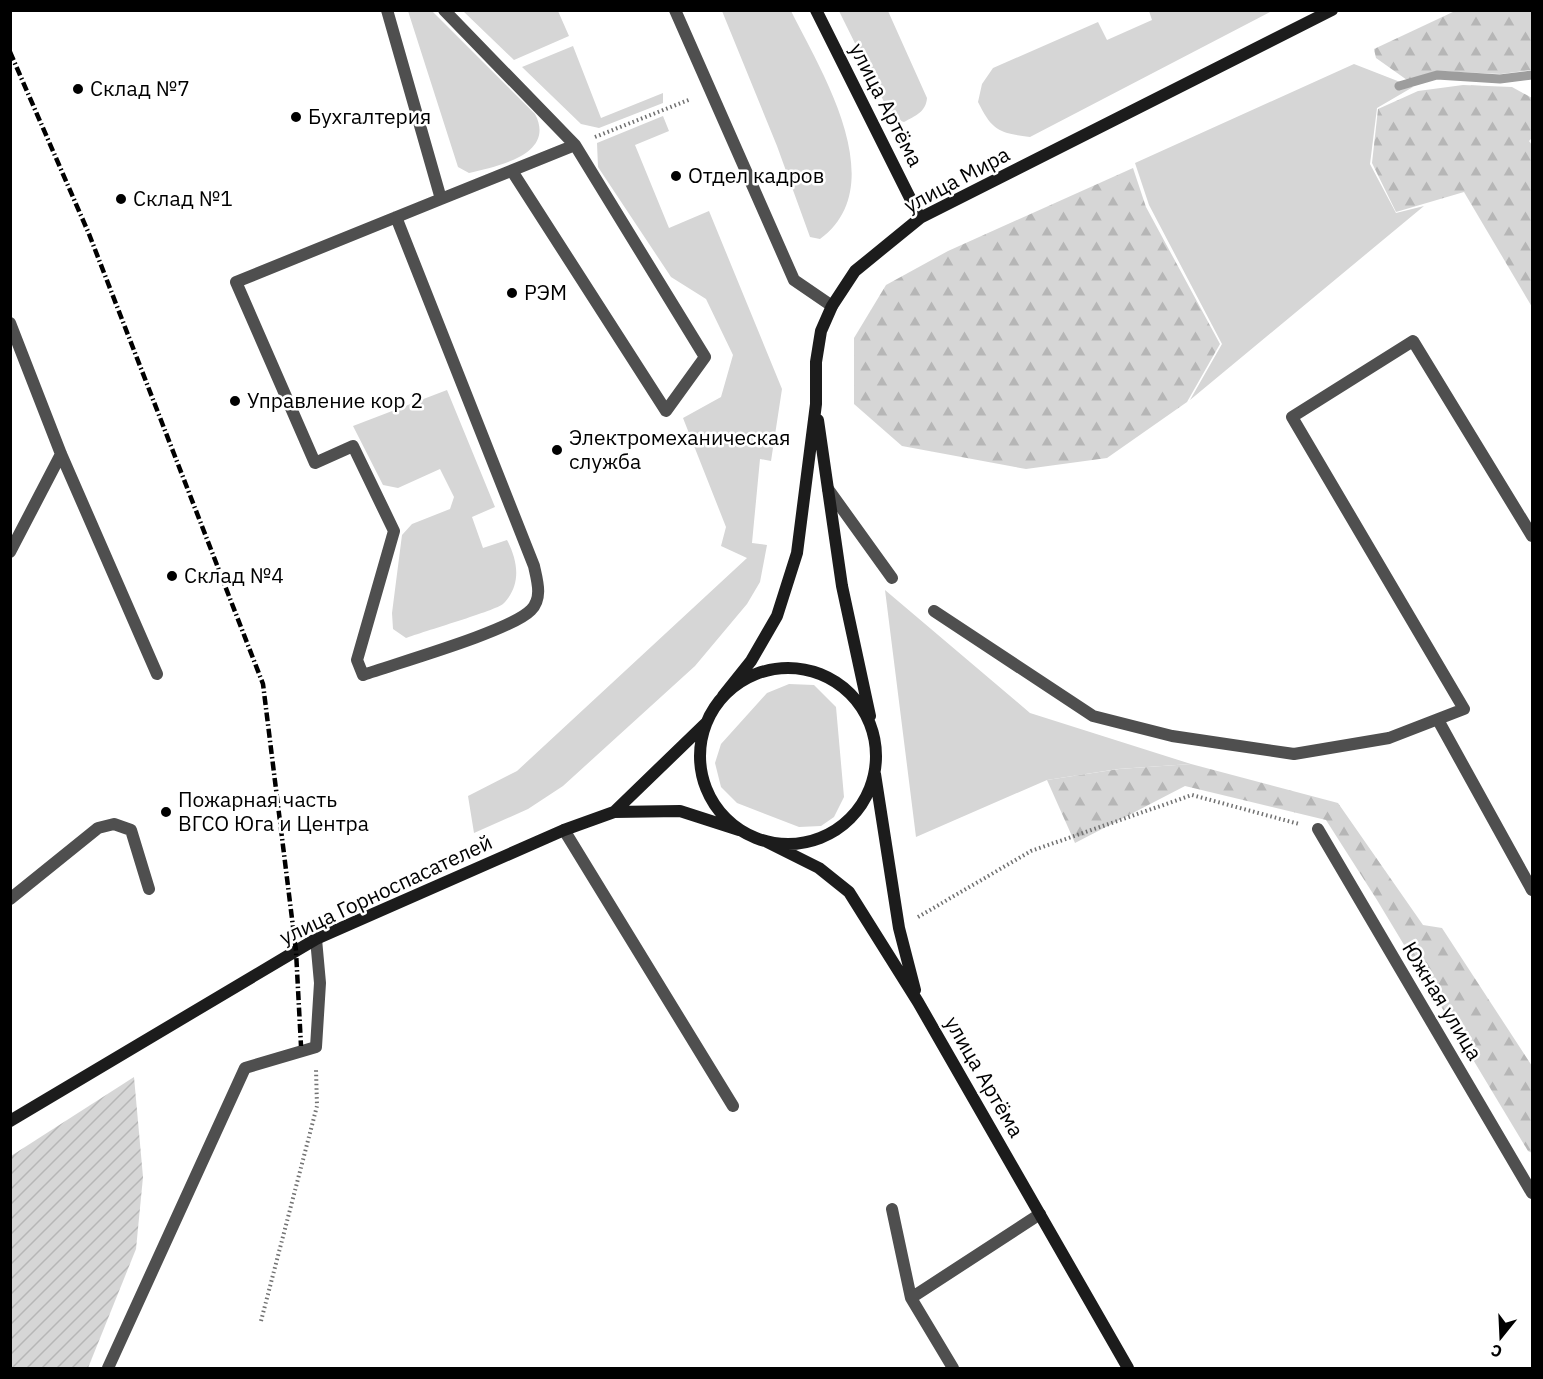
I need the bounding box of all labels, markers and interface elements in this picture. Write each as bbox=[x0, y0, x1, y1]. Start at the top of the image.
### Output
street label: улица Артёма bbox=[844, 38, 930, 171]
place label: Склад №7 bbox=[90, 74, 190, 102]
marker: Склад №7 bbox=[71, 82, 85, 96]
place label: Бухгалтерия bbox=[308, 102, 431, 130]
marker: Бухгалтерия bbox=[289, 110, 303, 124]
street label: улица Мира bbox=[899, 140, 1014, 219]
place label: Отдел кадров bbox=[688, 161, 824, 189]
marker: Отдел кадров bbox=[669, 169, 683, 183]
place label: Склад №1 bbox=[133, 184, 233, 212]
marker: Склад №1 bbox=[114, 192, 128, 206]
place label: РЭМ bbox=[524, 278, 567, 306]
marker: РЭМ bbox=[505, 286, 519, 300]
place label: Управление кор 2 bbox=[247, 386, 423, 414]
marker: Управление кор 2 bbox=[228, 394, 242, 408]
place label: Электромеханическая служба bbox=[569, 423, 790, 475]
marker: Электромеханическая служба bbox=[550, 443, 564, 457]
place label: Склад №4 bbox=[184, 561, 284, 589]
marker: Склад №4 bbox=[165, 569, 179, 583]
place label: Пожарная часть ВГСО Юга и Центра bbox=[178, 785, 369, 837]
marker: Пожарная часть ВГСО Юга и Центра bbox=[159, 805, 173, 819]
street label: улица Горноспасателей bbox=[275, 827, 496, 951]
street label: Южная улица bbox=[1396, 936, 1489, 1065]
street label: улица Артёма bbox=[939, 1011, 1031, 1142]
north arrow bbox=[1471, 1307, 1531, 1367]
text: С bbox=[1488, 1340, 1504, 1362]

